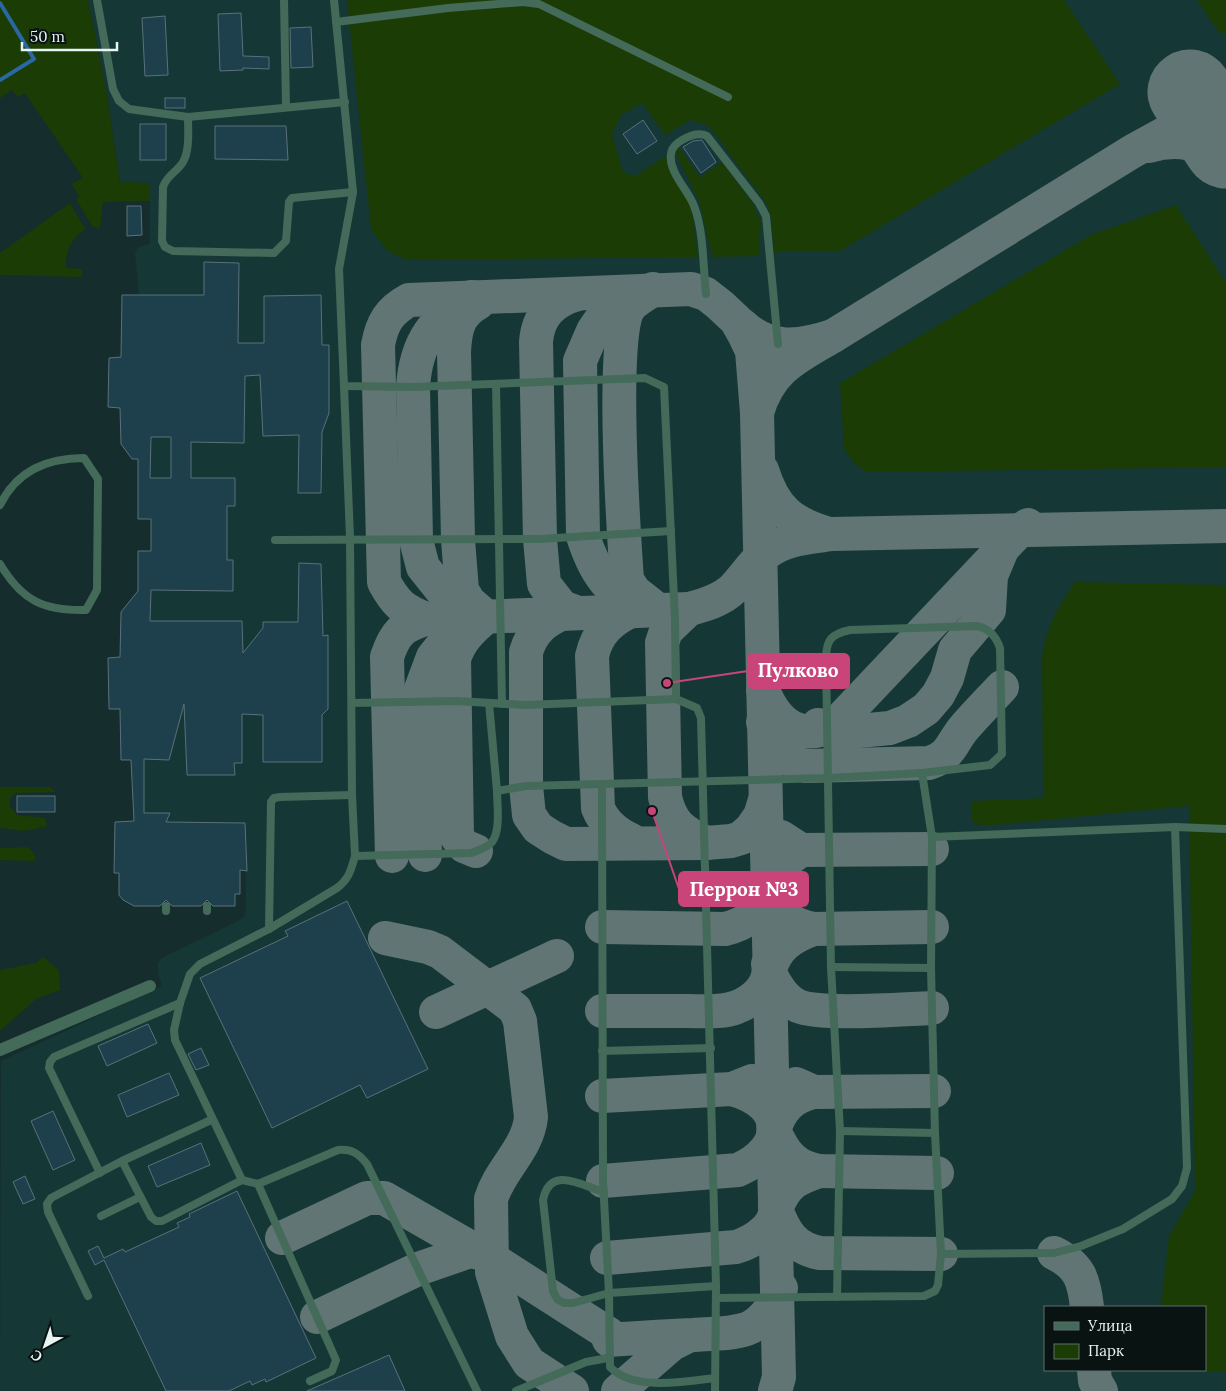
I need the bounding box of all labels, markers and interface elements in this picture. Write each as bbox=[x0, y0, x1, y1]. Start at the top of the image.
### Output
scale bar bbox=[22, 20, 118, 52]
text: 50 m bbox=[30, 27, 65, 46]
callout: Пулково bbox=[748, 654, 849, 688]
text: Пулково bbox=[758, 658, 839, 682]
callout: Перрон №3 bbox=[679, 872, 808, 906]
text: Перрон №3 bbox=[689, 877, 799, 901]
legend bbox=[1044, 1306, 1206, 1371]
text: Улица bbox=[1087, 1316, 1133, 1335]
north arrow bbox=[20, 1321, 70, 1371]
text: Парк bbox=[1088, 1341, 1124, 1360]
text: С bbox=[27, 1346, 46, 1366]

